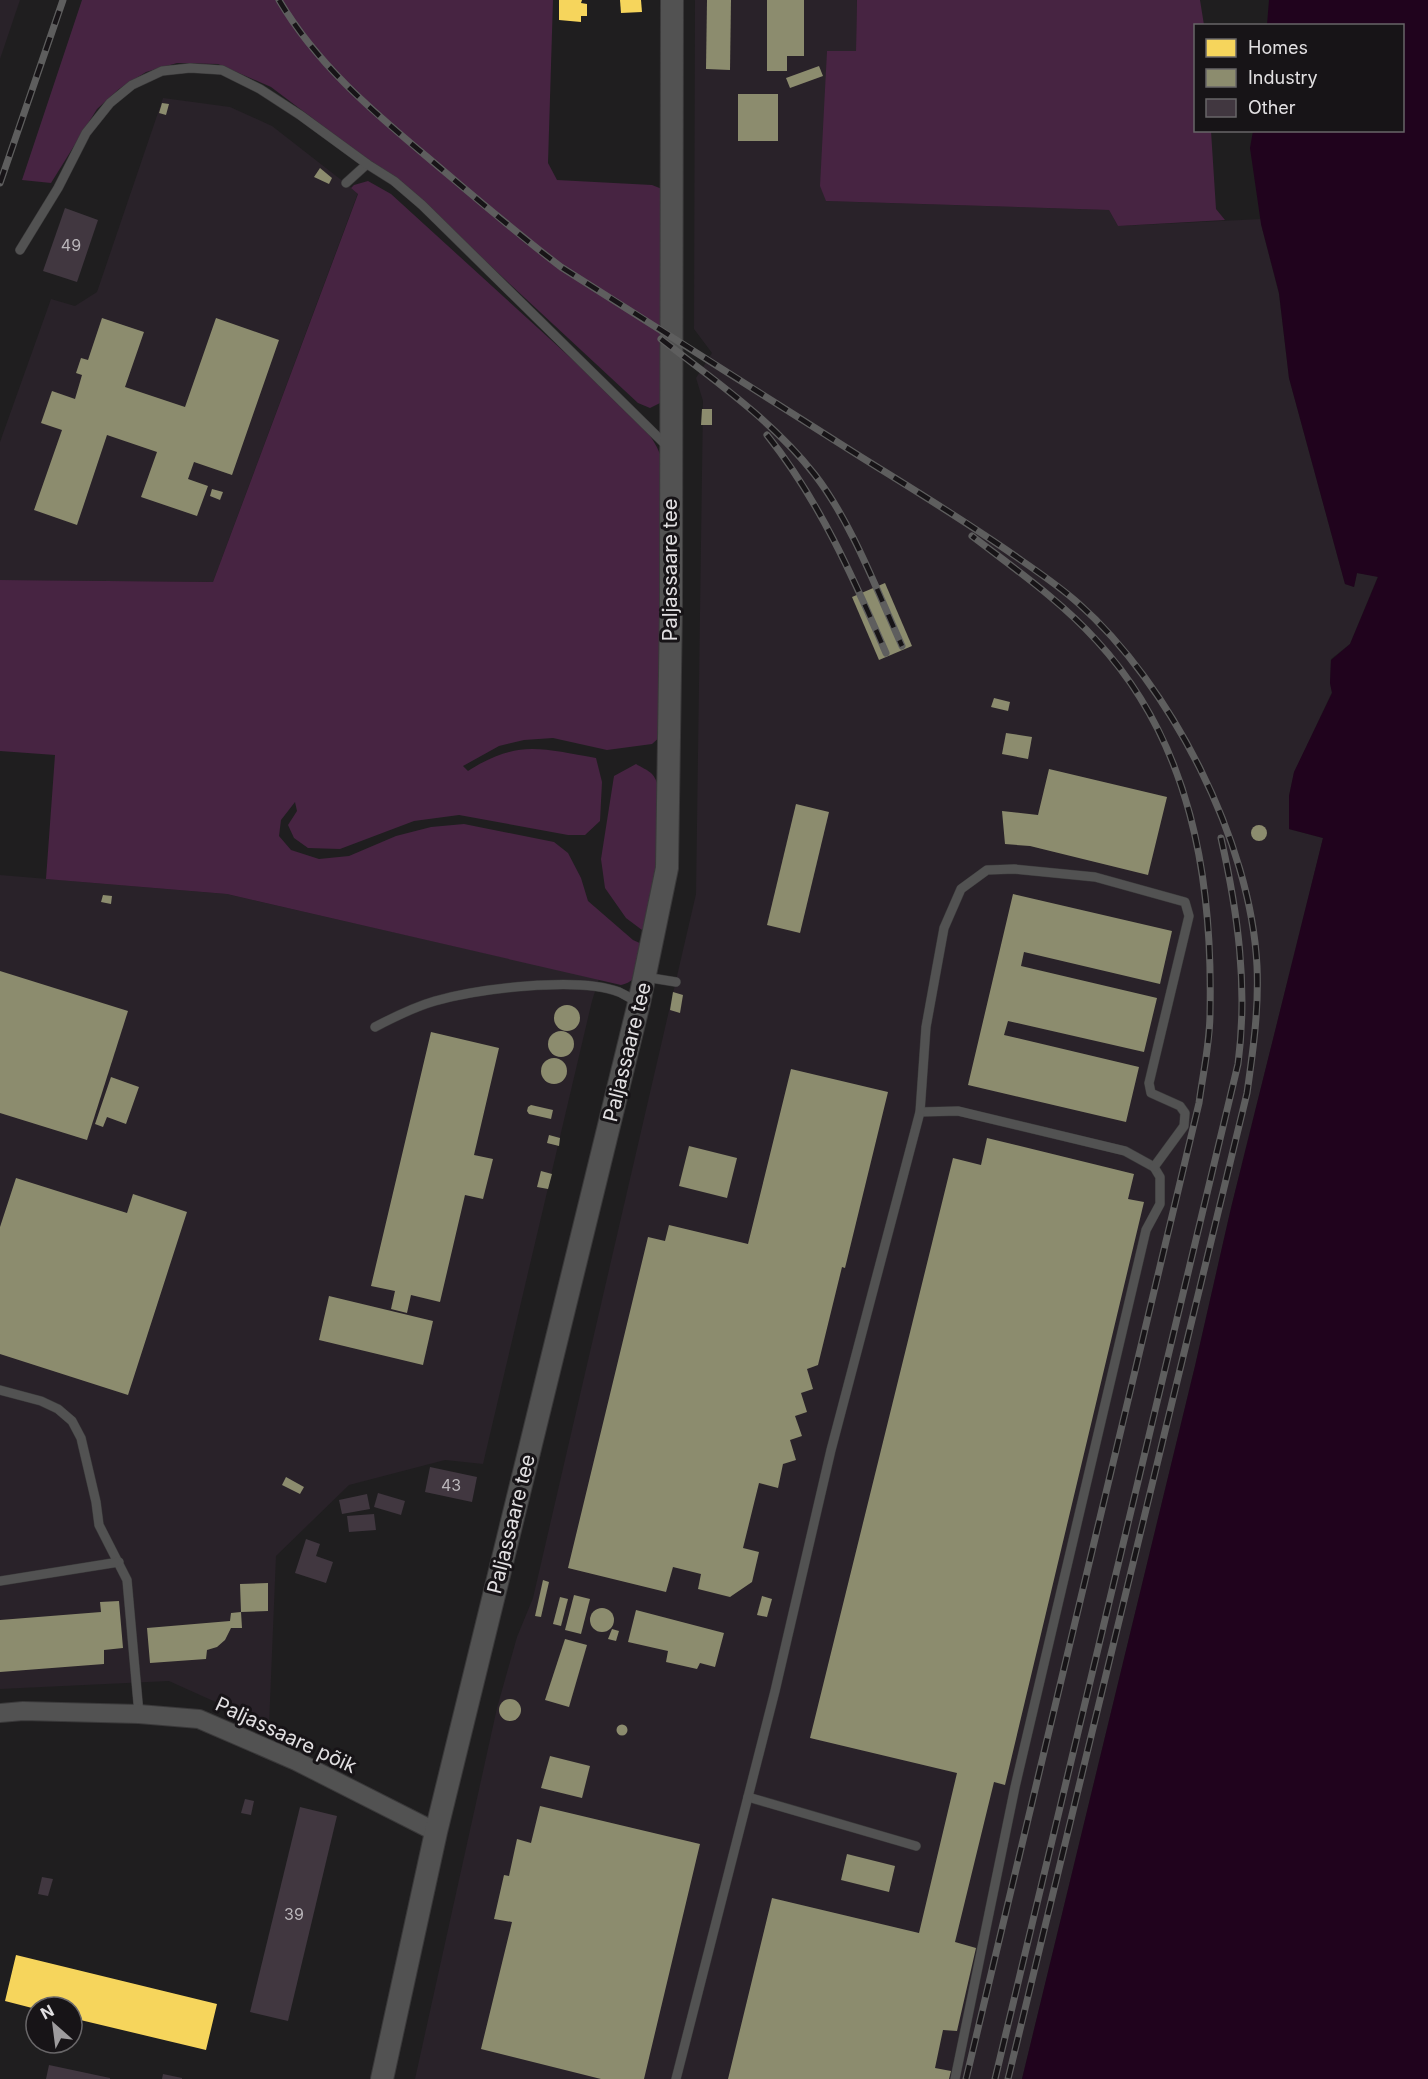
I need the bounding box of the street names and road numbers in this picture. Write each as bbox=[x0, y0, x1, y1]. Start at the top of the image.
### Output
street label: Paljassaare tee bbox=[658, 499, 682, 641]
street label: Paljassaare tee bbox=[598, 980, 656, 1124]
street label: Paljassaare tee bbox=[482, 1452, 540, 1596]
street label: Paljassaare põik bbox=[212, 1692, 360, 1778]

